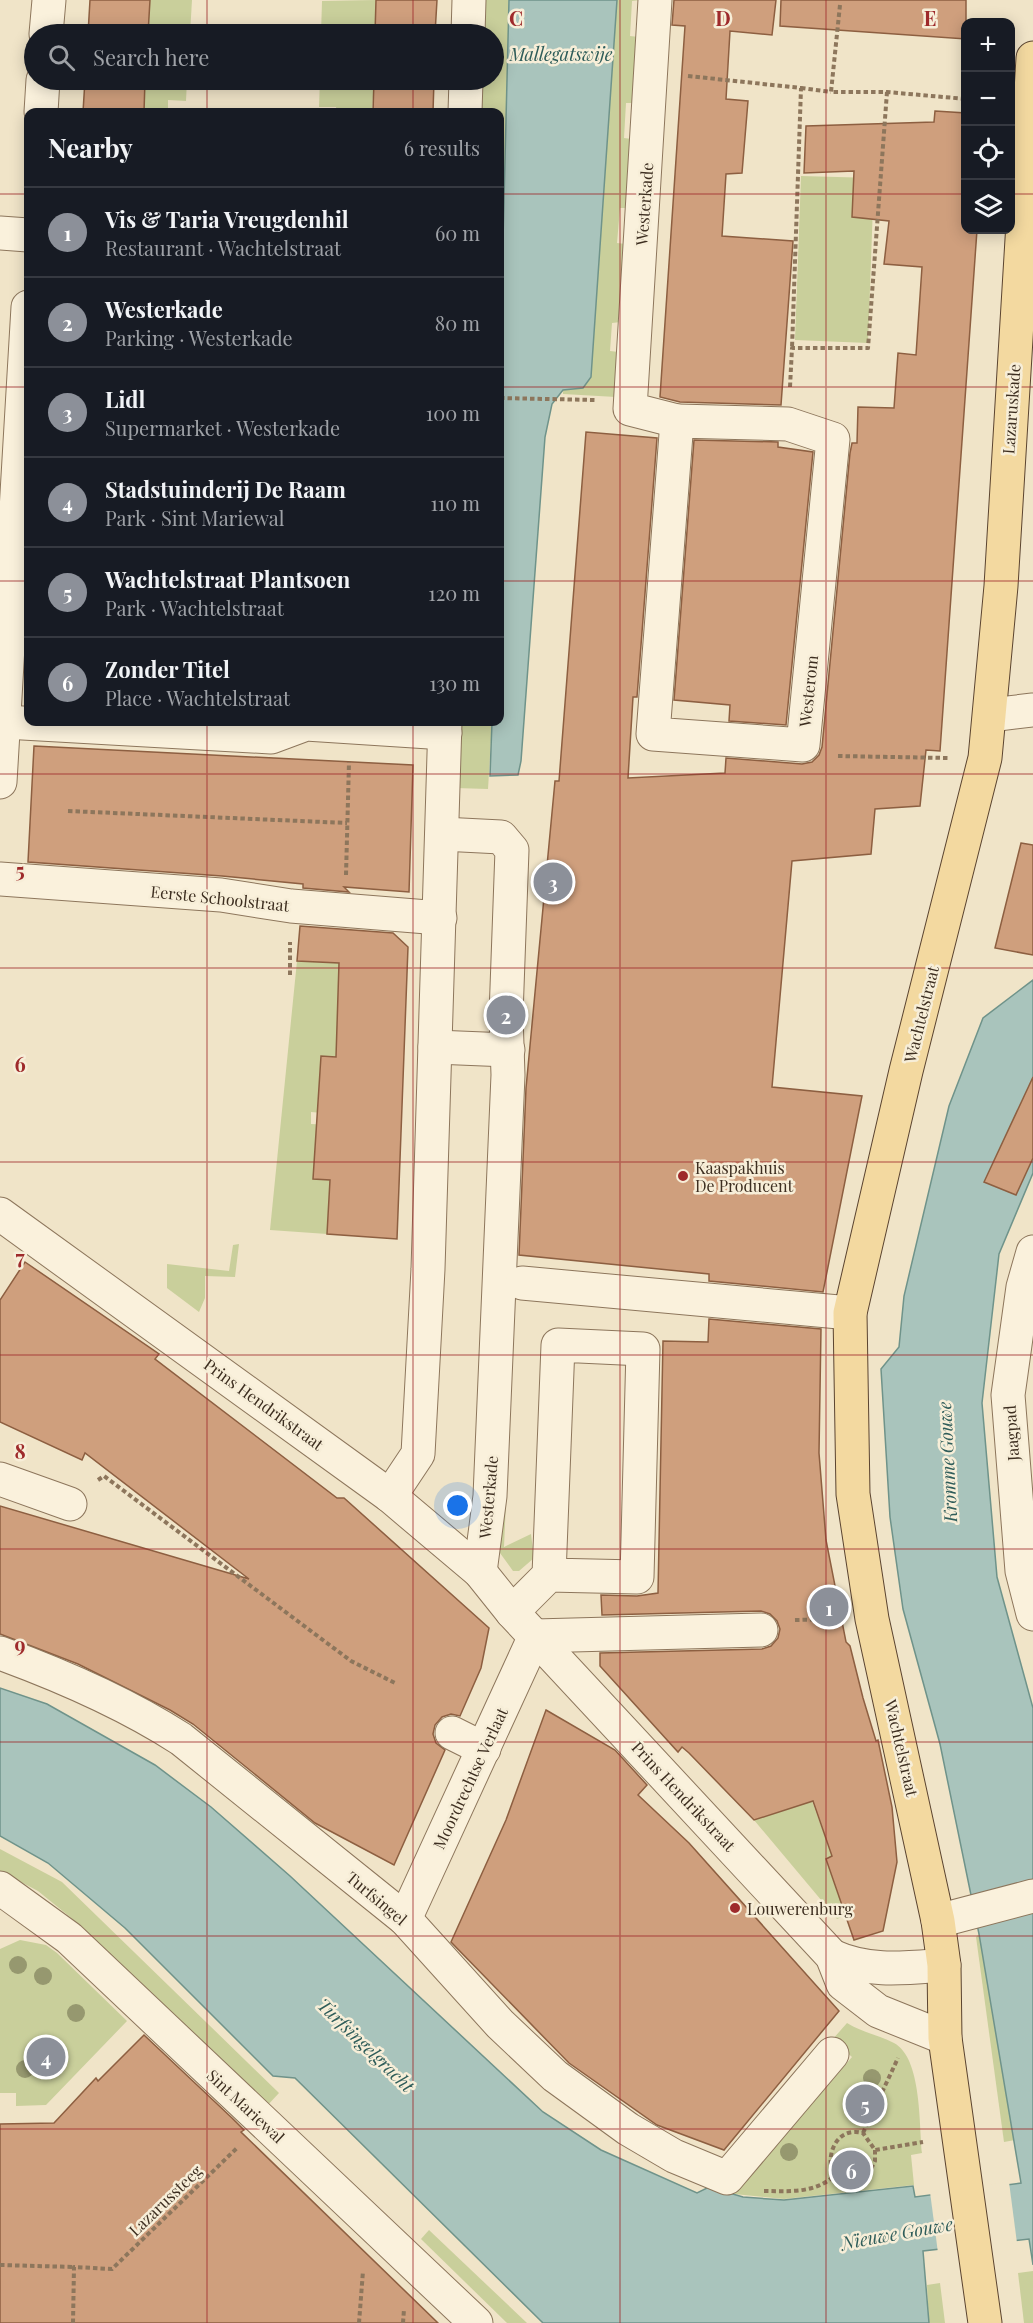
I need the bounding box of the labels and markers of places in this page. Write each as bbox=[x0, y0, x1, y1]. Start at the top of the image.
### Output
pin: 3 bbox=[534, 860, 572, 904]
pin: 2 bbox=[486, 992, 526, 1038]
place label: Kaaspakhuis De Producent bbox=[695, 1157, 794, 1196]
marker: Kaaspakhuis De Producent bbox=[676, 1169, 690, 1183]
pin: 1 bbox=[810, 1584, 848, 1630]
place label: Louwerenburg bbox=[747, 1898, 854, 1919]
marker: Louwerenburg bbox=[728, 1901, 742, 1915]
pin: 4 bbox=[26, 2034, 66, 2080]
pin: 5 bbox=[846, 2082, 884, 2126]
pin: 6 bbox=[832, 2148, 870, 2192]

